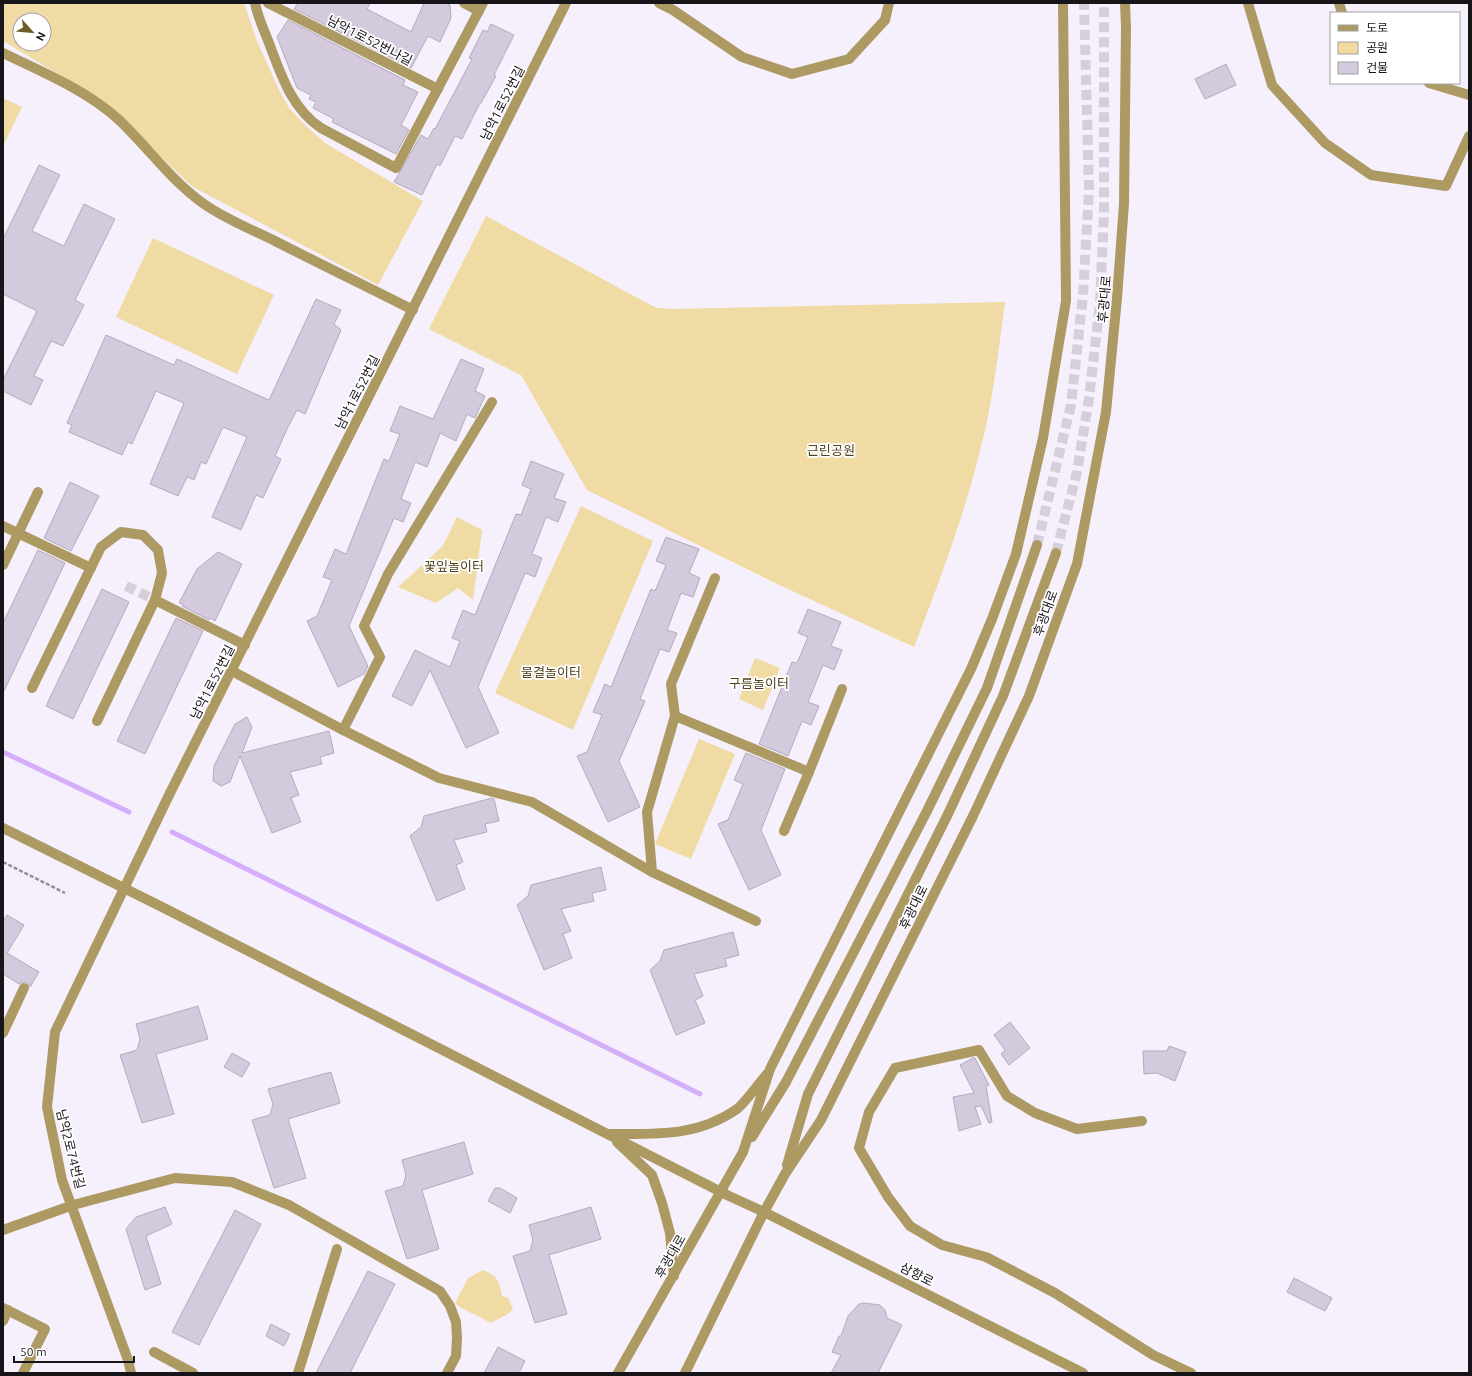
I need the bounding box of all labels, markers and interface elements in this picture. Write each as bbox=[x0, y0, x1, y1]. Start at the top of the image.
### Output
north arrow bbox=[12, 12, 52, 52]
street label: 남악1로52번나길 bbox=[325, 12, 415, 68]
legend bbox=[1330, 12, 1460, 84]
text: 도로 bbox=[1366, 21, 1388, 34]
text: N bbox=[34, 30, 48, 43]
text: 공원 bbox=[1366, 41, 1388, 54]
text: 건물 bbox=[1366, 61, 1388, 74]
street label: 남악1로52번길 bbox=[477, 63, 527, 143]
street label: 후광대로 bbox=[1095, 275, 1113, 323]
street label: 남악1로52번길 bbox=[332, 352, 382, 432]
park label: 근린공원 bbox=[807, 443, 855, 457]
park label: 꽃잎놀이터 bbox=[424, 559, 484, 573]
street label: 후광대로 bbox=[1030, 588, 1060, 638]
street label: 남악1로52번길 bbox=[187, 642, 237, 722]
park label: 물결놀이터 bbox=[521, 665, 581, 679]
park label: 구름놀이터 bbox=[729, 676, 789, 690]
street label: 후광대로 bbox=[896, 882, 930, 932]
street label: 남악2로74번길 bbox=[54, 1108, 88, 1190]
street label: 후광대로 bbox=[652, 1232, 688, 1280]
street label: 삼향로 bbox=[898, 1260, 936, 1288]
scale bar bbox=[14, 1338, 134, 1364]
text: 50 m bbox=[20, 1345, 47, 1358]

